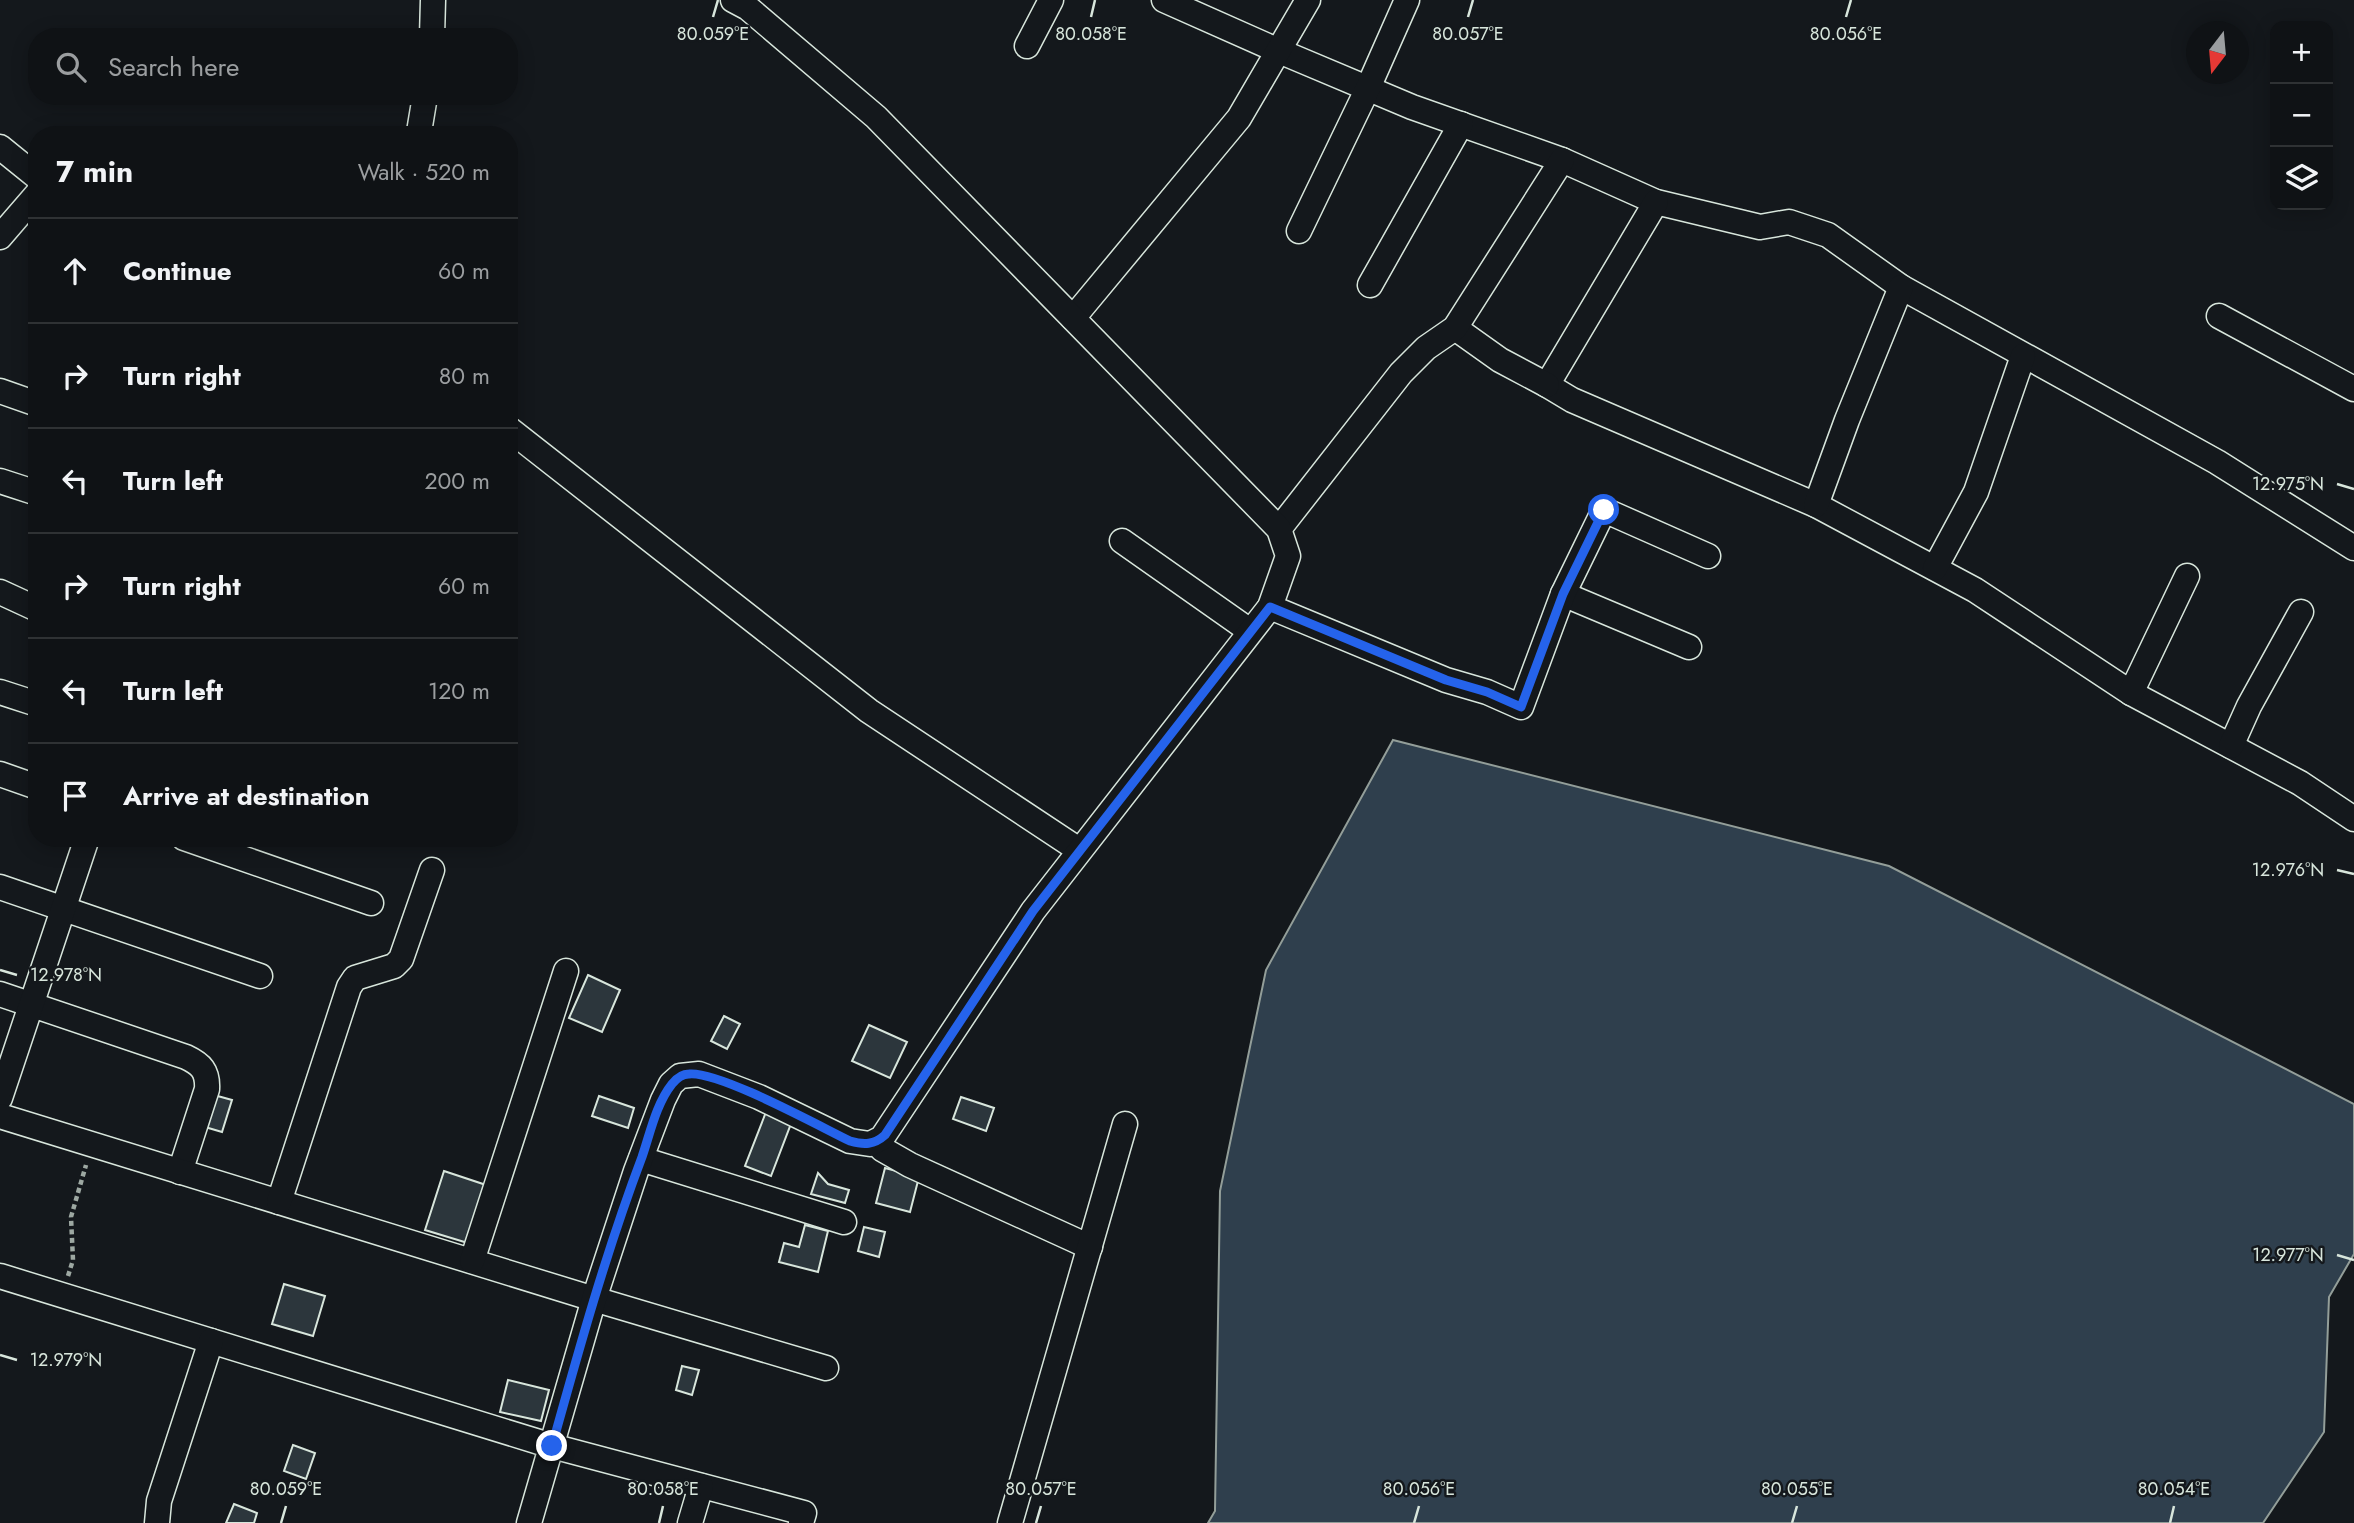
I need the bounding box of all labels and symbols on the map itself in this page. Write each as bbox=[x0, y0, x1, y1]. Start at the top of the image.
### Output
text: 80.059°E bbox=[677, 21, 749, 47]
text: 80.058°E bbox=[1055, 21, 1127, 47]
text: 80.057°E bbox=[1432, 21, 1504, 47]
text: 80.056°E bbox=[1810, 21, 1882, 47]
north arrow bbox=[2186, 21, 2249, 84]
text: 12.975°N bbox=[2252, 471, 2324, 497]
route start bbox=[1588, 494, 1619, 525]
text: 12.976°N bbox=[2252, 857, 2324, 883]
text: 12.978°N bbox=[30, 962, 102, 988]
text: 12.977°N bbox=[2252, 1242, 2324, 1268]
text: 12.979°N bbox=[30, 1347, 102, 1373]
route end bbox=[536, 1430, 567, 1461]
text: 80.059°E bbox=[250, 1476, 322, 1502]
text: 80.058°E bbox=[627, 1476, 699, 1502]
text: 80.057°E bbox=[1005, 1476, 1077, 1502]
text: 80.056°E bbox=[1383, 1476, 1455, 1502]
text: 80.055°E bbox=[1761, 1476, 1833, 1502]
text: 80.054°E bbox=[2138, 1476, 2210, 1502]

